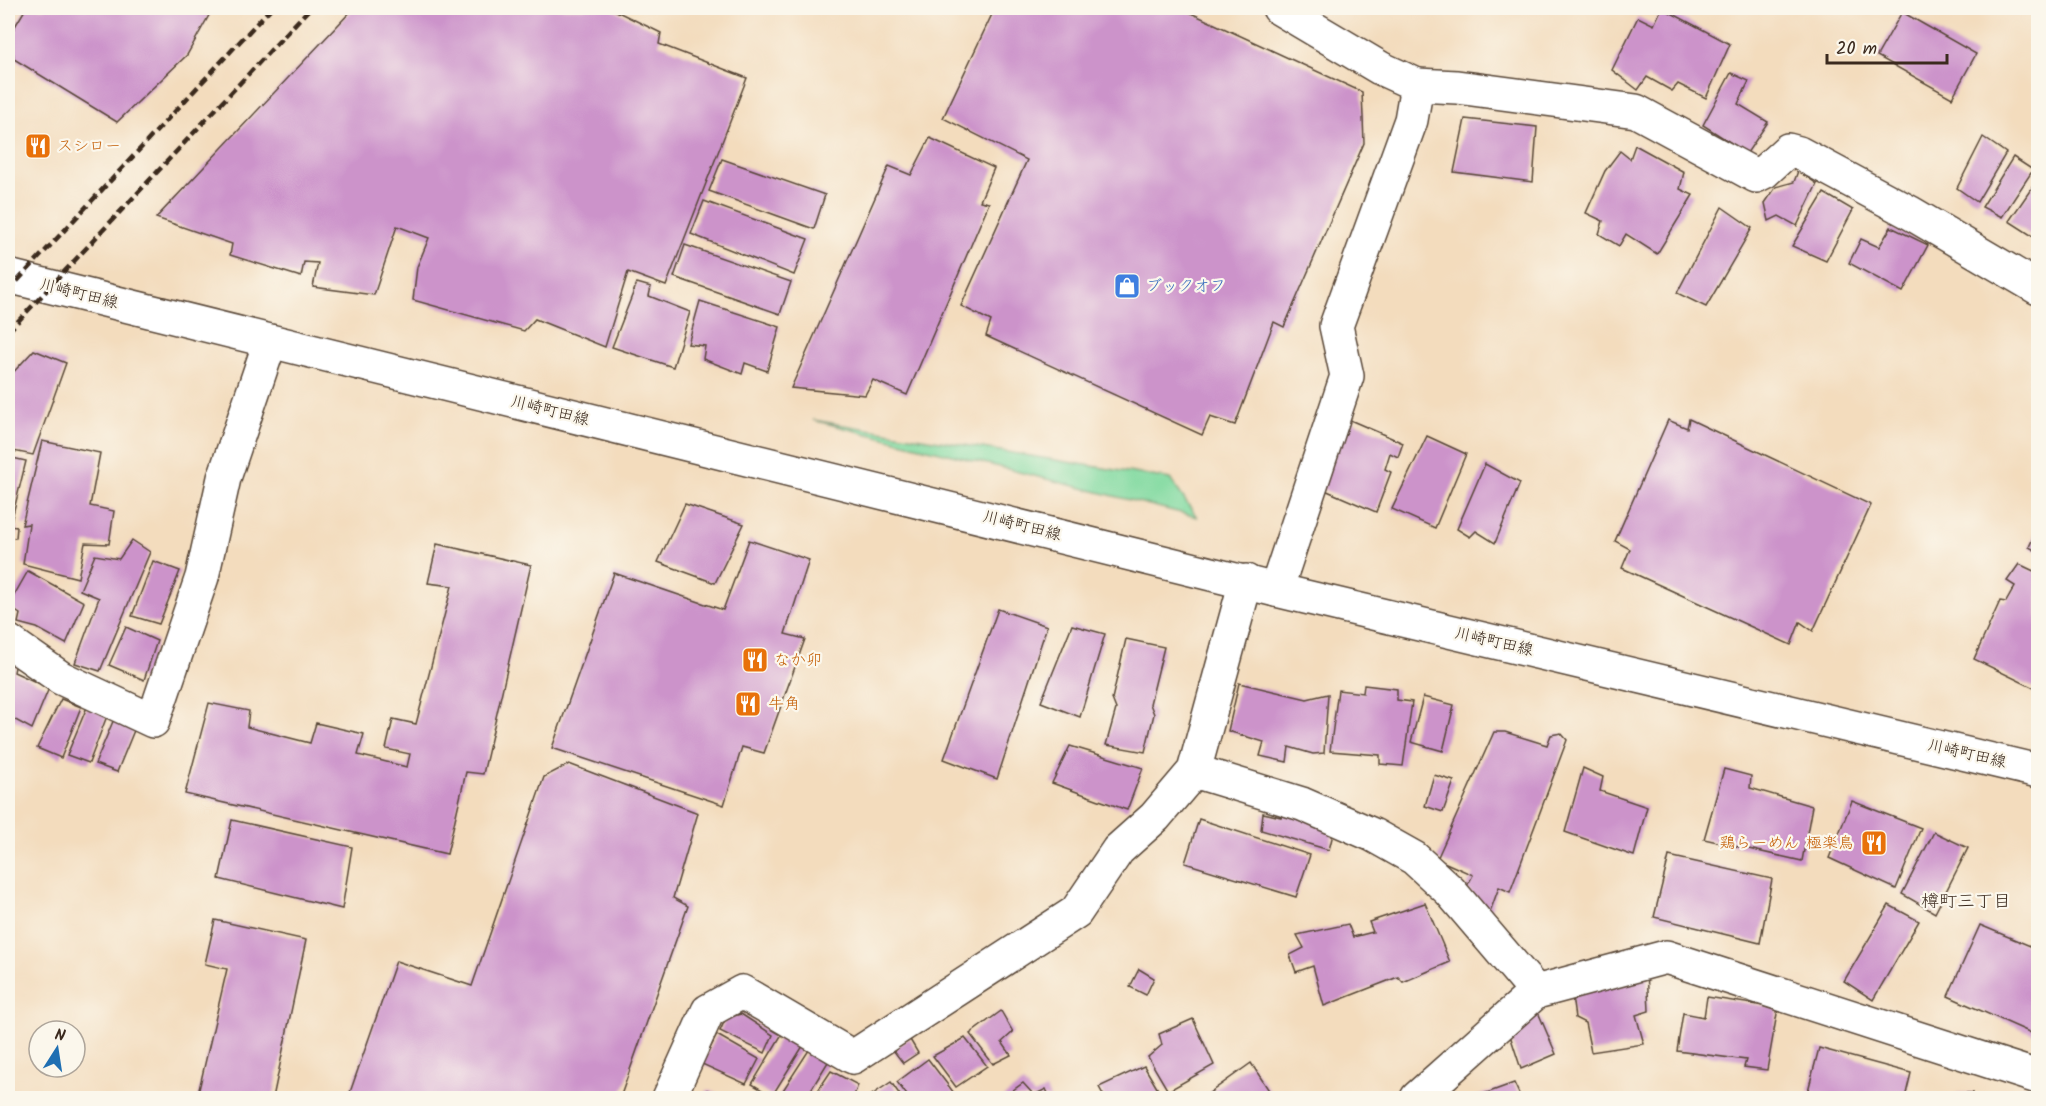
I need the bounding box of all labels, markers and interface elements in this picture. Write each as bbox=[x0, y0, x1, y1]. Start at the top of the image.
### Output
scale bar bbox=[1827, 27, 1947, 65]
text: 20 m bbox=[1836, 35, 1877, 64]
restaurant icon: スシロー bbox=[23, 131, 53, 161]
place label: スシロー bbox=[57, 134, 121, 159]
shop icon: ブックオフ bbox=[1112, 271, 1142, 301]
street label: 川崎町田線 bbox=[37, 272, 121, 316]
place label: ブックオフ bbox=[1146, 274, 1226, 299]
street label: 川崎町田線 bbox=[508, 389, 592, 433]
street label: 川崎町田線 bbox=[980, 504, 1064, 548]
street label: 川崎町田線 bbox=[1452, 621, 1536, 663]
restaurant icon: なか卯 bbox=[740, 645, 770, 675]
place label: なか卯 bbox=[774, 648, 822, 673]
restaurant icon: 牛角 bbox=[733, 689, 763, 719]
place label: 牛角 bbox=[768, 692, 800, 717]
street label: 川崎町田線 bbox=[1925, 733, 2009, 775]
restaurant icon: 鶏らーめん 極楽鳥 bbox=[1859, 828, 1889, 858]
place label: 鶏らーめん 極楽鳥 bbox=[1720, 831, 1854, 856]
district label: 樽町三丁目 bbox=[1921, 888, 2011, 917]
north arrow bbox=[27, 1019, 87, 1079]
text: N bbox=[52, 1023, 67, 1049]

